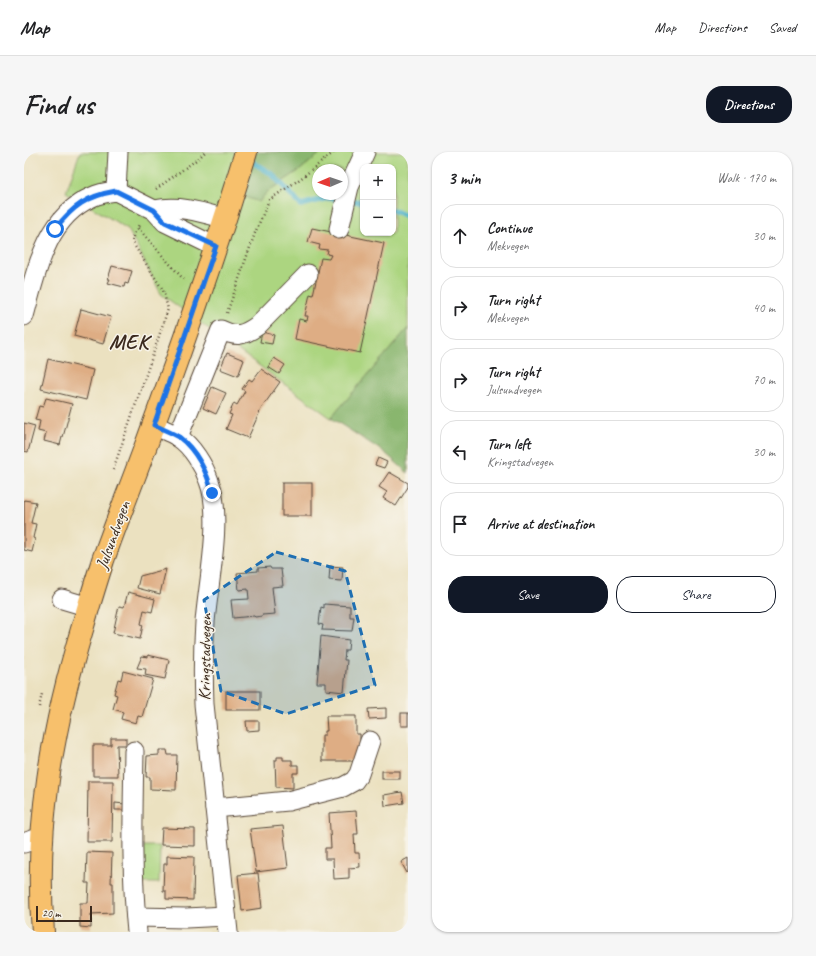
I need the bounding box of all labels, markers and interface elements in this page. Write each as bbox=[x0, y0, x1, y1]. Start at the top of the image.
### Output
text: Map bbox=[20, 16, 50, 40]
text: Map bbox=[655, 19, 676, 36]
text: Directions bbox=[698, 19, 747, 36]
text: Saved bbox=[769, 19, 796, 36]
button: Directions bbox=[706, 86, 792, 123]
text: Find us bbox=[24, 87, 94, 122]
north arrow bbox=[312, 164, 348, 200]
map controls bbox=[360, 164, 396, 236]
button: + bbox=[360, 164, 396, 200]
text: 3 min bbox=[448, 168, 481, 189]
text: Walk · 170 m bbox=[717, 170, 776, 186]
button: − bbox=[360, 200, 396, 236]
text: Continue bbox=[487, 219, 532, 238]
route start bbox=[46, 220, 64, 238]
icon: ahead bbox=[449, 225, 471, 247]
text: 30 m bbox=[753, 228, 775, 244]
text: Mekvegen bbox=[487, 238, 529, 254]
text: Turn right bbox=[487, 291, 540, 310]
icon: right bbox=[449, 297, 471, 319]
text: 40 m bbox=[753, 300, 775, 316]
text: Mekvegen bbox=[487, 310, 529, 326]
district label: MEK bbox=[109, 329, 152, 355]
text: Turn right bbox=[487, 363, 540, 382]
icon: right bbox=[449, 369, 471, 391]
text: 70 m bbox=[753, 372, 775, 388]
text: Julsundvegen bbox=[487, 382, 541, 398]
text: Turn left bbox=[487, 435, 530, 454]
icon: left bbox=[449, 441, 471, 463]
text: 30 m bbox=[753, 444, 775, 460]
text: Kringstadvegen bbox=[487, 454, 553, 470]
route end bbox=[203, 484, 221, 502]
street label: Julsundvegen bbox=[91, 497, 135, 573]
icon: arrive bbox=[449, 513, 471, 535]
text: Arrive at destination bbox=[487, 515, 594, 534]
button: Save bbox=[448, 576, 608, 613]
button: Share bbox=[616, 576, 776, 613]
street label: Kringstadvegen bbox=[194, 612, 216, 701]
scale bar bbox=[36, 904, 92, 923]
text: 20 m bbox=[42, 906, 61, 920]

